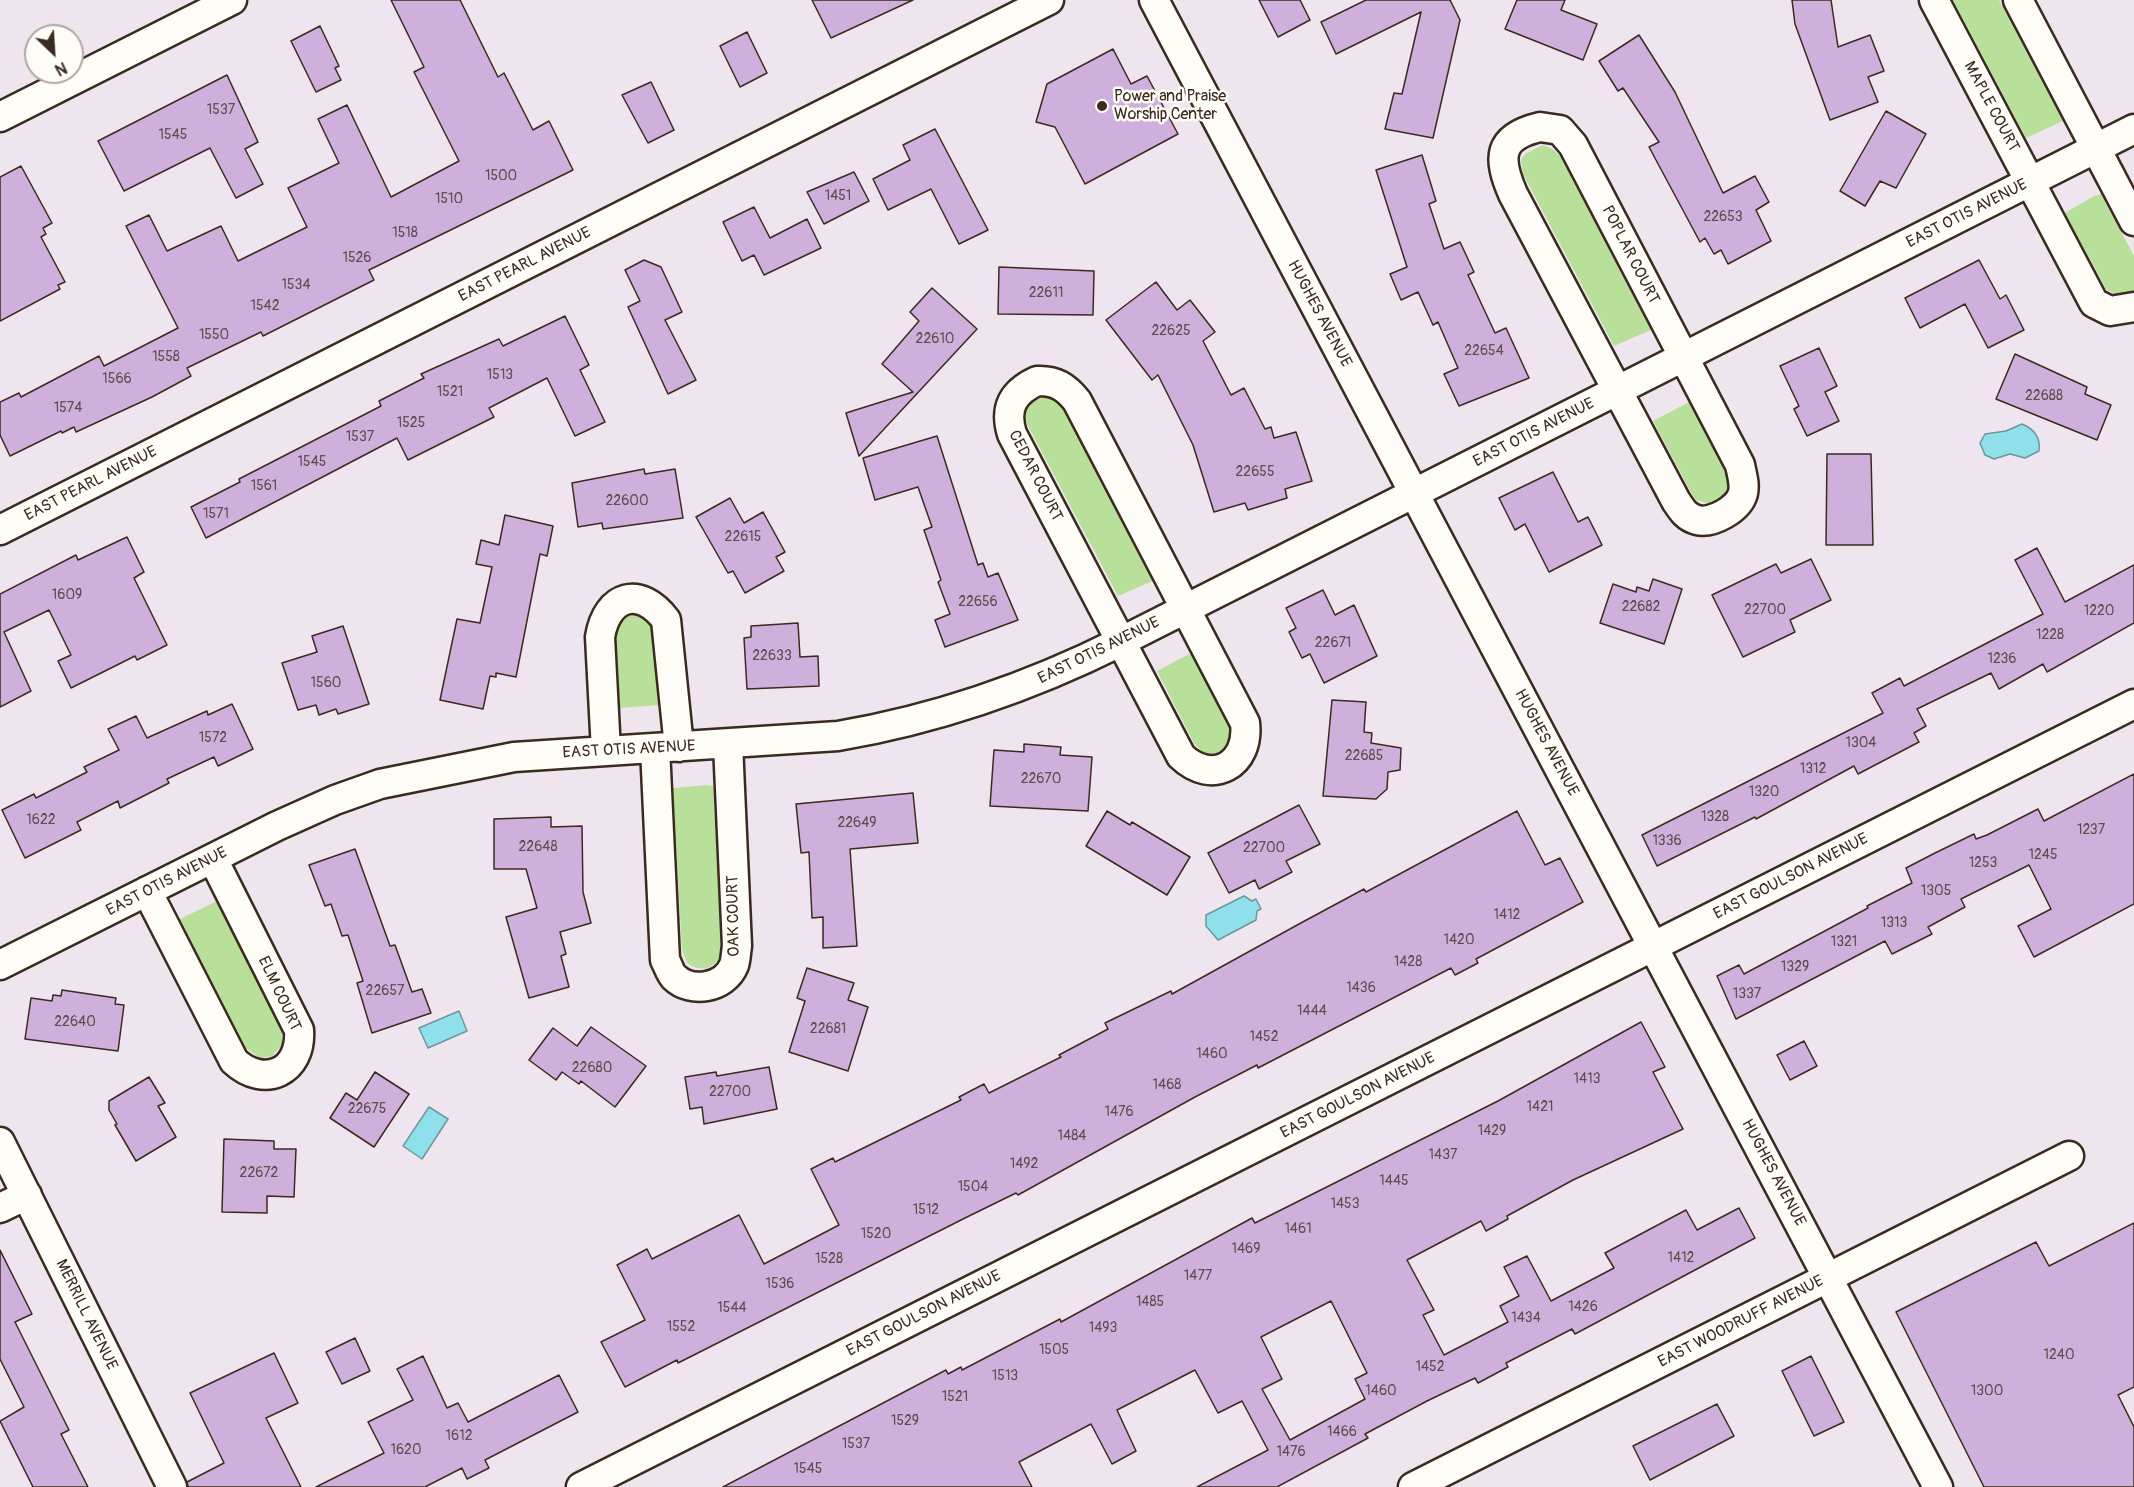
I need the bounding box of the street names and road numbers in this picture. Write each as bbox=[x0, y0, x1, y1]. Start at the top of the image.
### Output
street label: MAPLE COURT bbox=[1959, 58, 2023, 156]
street label: EAST OTIS AVENUE bbox=[1903, 175, 2031, 253]
street label: POPLAR COURT bbox=[1597, 202, 1663, 308]
street label: EAST PEARL AVENUE bbox=[456, 223, 594, 307]
street label: HUGHES AVENUE bbox=[1283, 257, 1355, 371]
street label: EAST OTIS AVENUE bbox=[1470, 394, 1598, 472]
street label: CEDAR COURT bbox=[1004, 427, 1066, 525]
street label: EAST PEARL AVENUE bbox=[22, 442, 160, 526]
street label: EAST OTIS AVENUE bbox=[1035, 613, 1163, 689]
street label: HUGHES AVENUE bbox=[1510, 686, 1582, 800]
street label: EAST OTIS AVENUE bbox=[562, 737, 696, 763]
street label: EAST GOULSON AVENUE bbox=[1711, 830, 1871, 924]
street label: EAST OTIS AVENUE bbox=[103, 843, 231, 921]
street label: OAK COURT bbox=[724, 875, 744, 957]
street label: ELM COURT bbox=[253, 953, 305, 1035]
street label: EAST GOULSON AVENUE bbox=[1278, 1049, 1438, 1143]
street label: HUGHES AVENUE bbox=[1737, 1116, 1809, 1230]
street label: MERRILL AVENUE bbox=[51, 1257, 121, 1373]
street label: EAST GOULSON AVENUE bbox=[844, 1267, 1004, 1361]
street label: EAST WOODRUFF AVENUE bbox=[1655, 1272, 1827, 1372]

